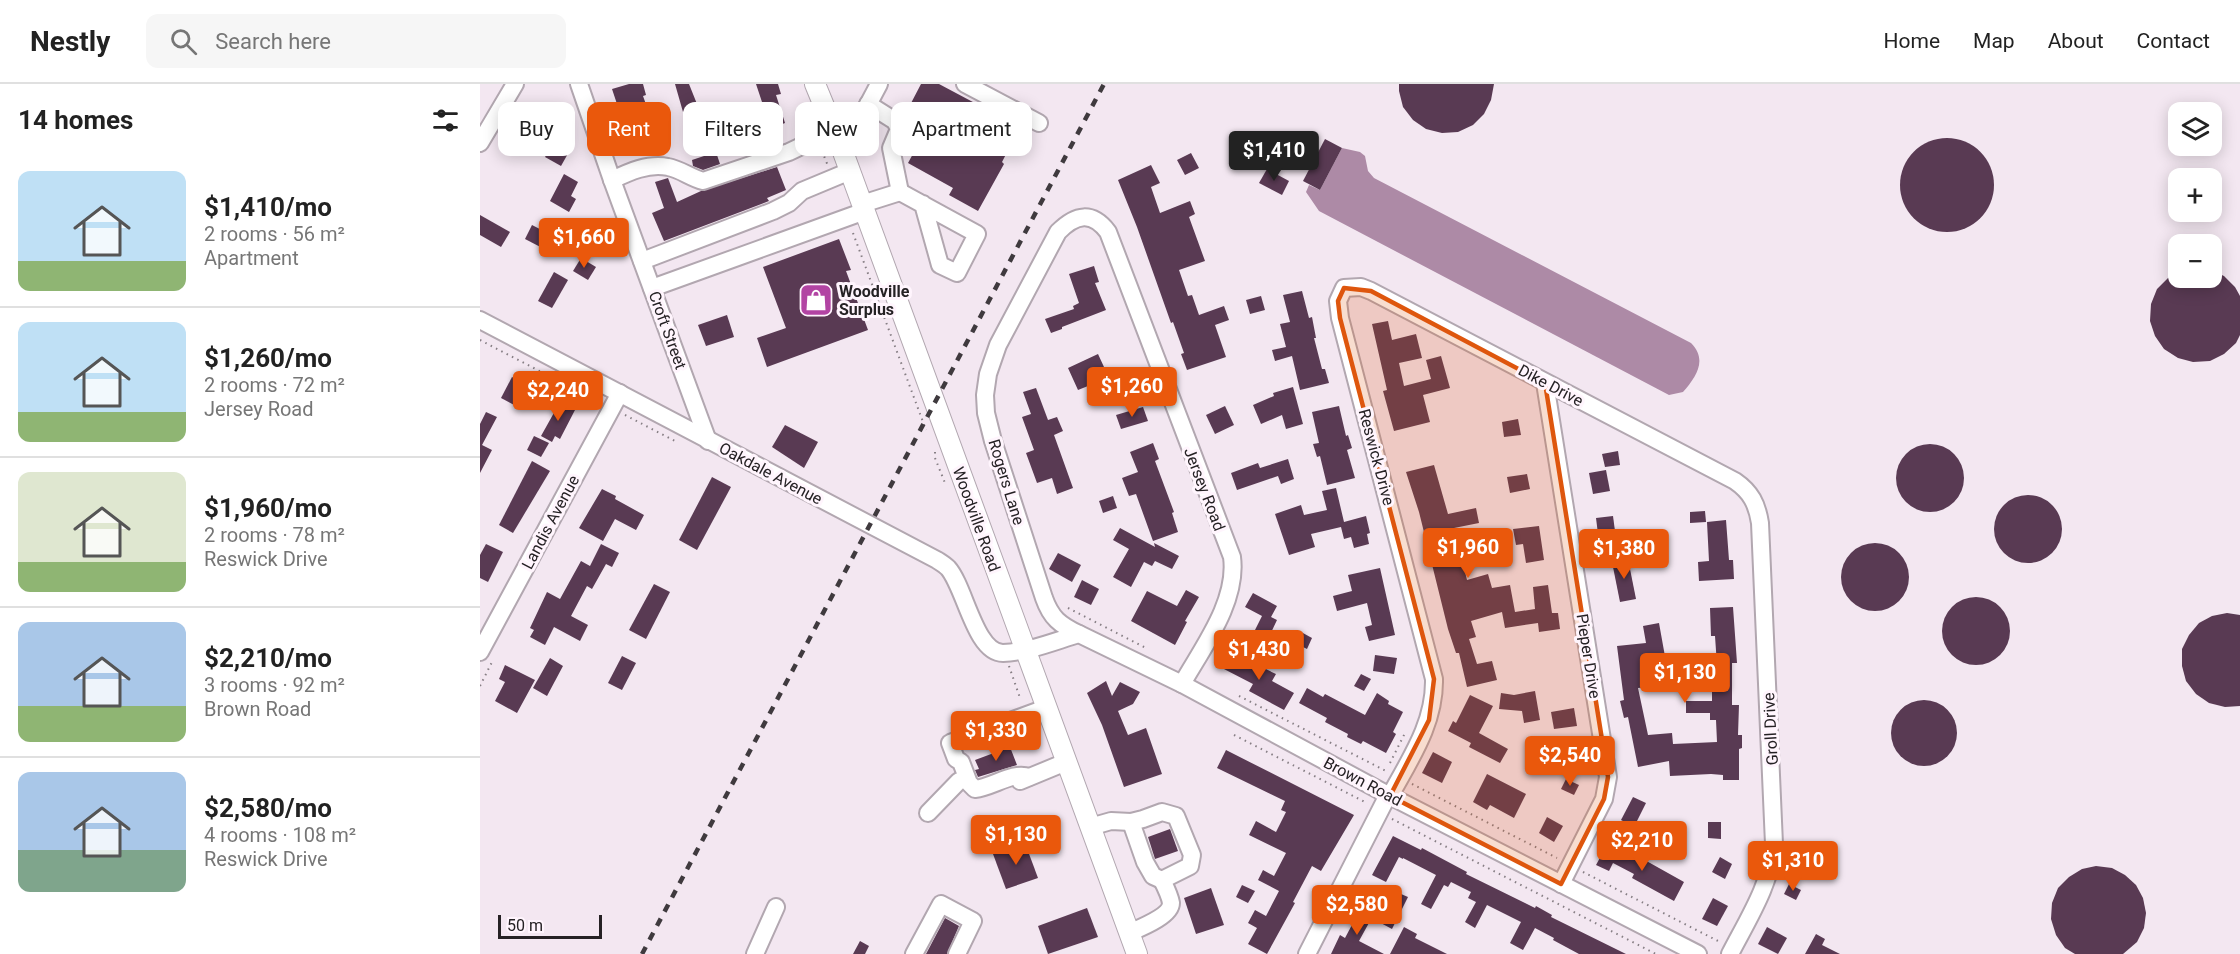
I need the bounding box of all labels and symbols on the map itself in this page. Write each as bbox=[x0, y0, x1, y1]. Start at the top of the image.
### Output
pin: $1,410 bbox=[1225, 131, 1323, 182]
pin: $1,660 bbox=[535, 218, 633, 269]
shop icon: Woodville Surplus bbox=[798, 282, 834, 318]
place label: Woodville Surplus bbox=[839, 282, 910, 319]
street label: Croft Street bbox=[645, 288, 690, 372]
street label: Dike Drive bbox=[1515, 360, 1586, 410]
pin: $1,260 bbox=[1083, 367, 1181, 418]
pin: $2,240 bbox=[509, 371, 607, 422]
street label: Reswick Drive bbox=[1355, 407, 1398, 507]
street label: Rogers Lane bbox=[984, 437, 1029, 527]
street label: Oakdale Avenue bbox=[716, 438, 826, 509]
street label: Jersey Road bbox=[1180, 445, 1229, 533]
street label: Woodville Road bbox=[949, 464, 1004, 574]
street label: Landis Avenue bbox=[518, 472, 583, 572]
pin: $1,960 bbox=[1419, 528, 1517, 579]
pin: $1,380 bbox=[1575, 529, 1673, 580]
street label: Pieper Drive bbox=[1572, 612, 1605, 700]
pin: $1,430 bbox=[1210, 630, 1308, 681]
pin: $1,130 bbox=[1636, 653, 1734, 704]
street label: Groll Drive bbox=[1759, 692, 1782, 766]
pin: $1,330 bbox=[947, 711, 1045, 762]
pin: $2,540 bbox=[1521, 736, 1619, 787]
street label: Brown Road bbox=[1320, 753, 1405, 810]
pin: $1,130 bbox=[967, 815, 1065, 866]
pin: $2,210 bbox=[1593, 821, 1691, 872]
pin: $1,310 bbox=[1744, 841, 1842, 892]
pin: $2,580 bbox=[1308, 885, 1406, 936]
scale bar bbox=[498, 912, 602, 940]

